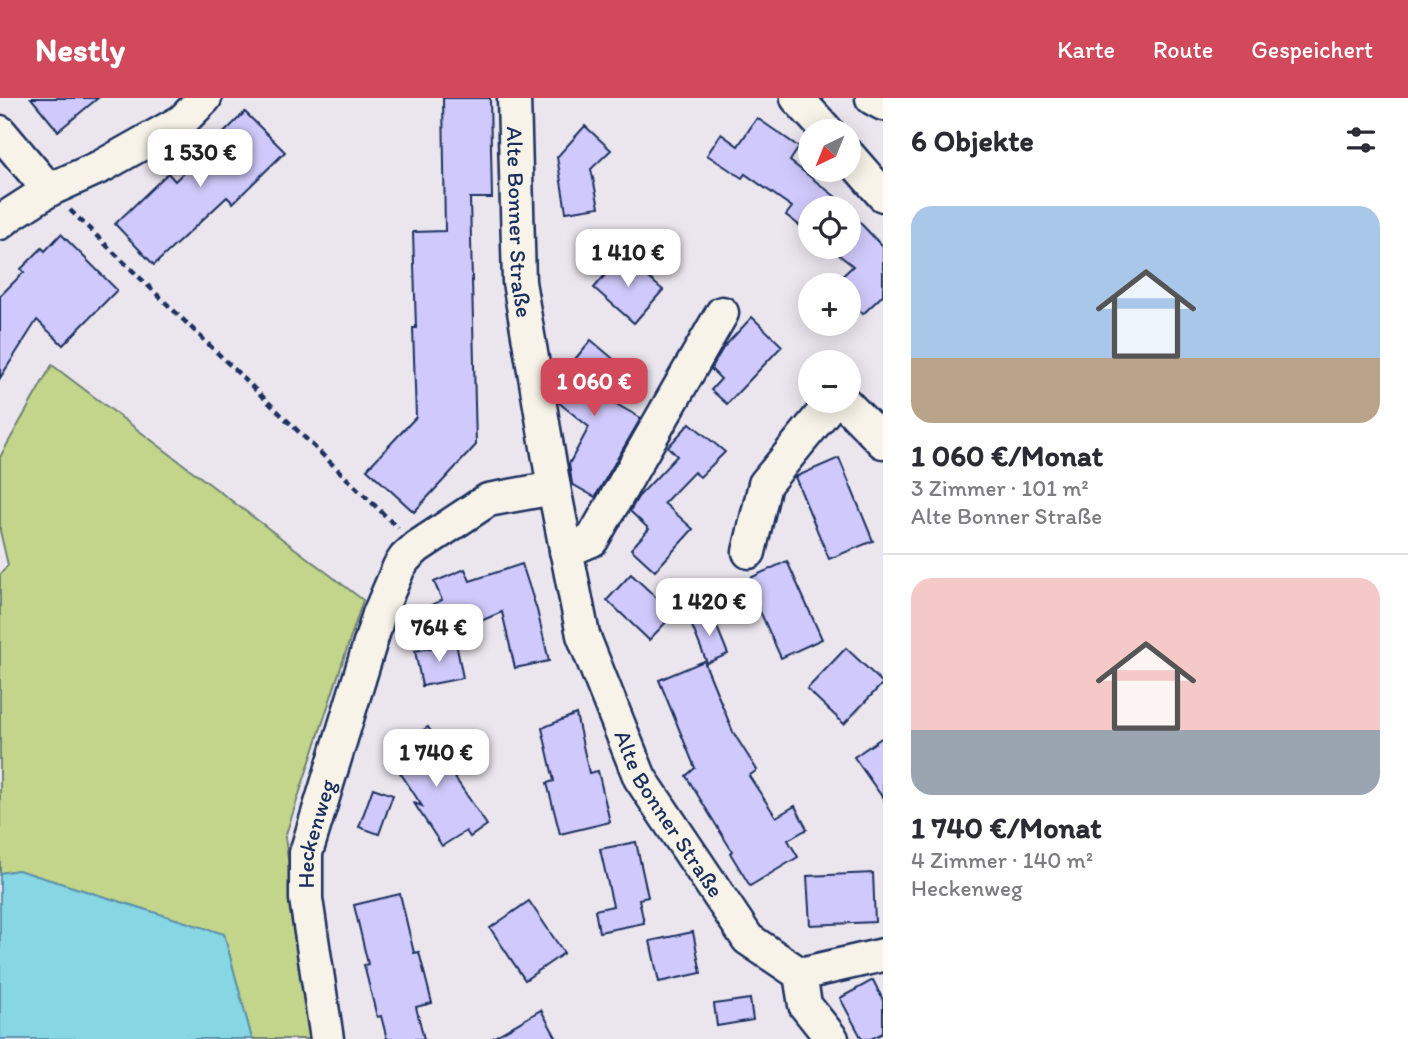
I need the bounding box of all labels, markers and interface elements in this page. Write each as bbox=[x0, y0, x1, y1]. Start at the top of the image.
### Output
text: Nestly bbox=[35, 30, 125, 69]
text: Karte bbox=[1057, 35, 1115, 64]
text: Route bbox=[1153, 35, 1213, 64]
text: Gespeichert bbox=[1251, 35, 1373, 64]
north arrow bbox=[798, 119, 861, 182]
map controls bbox=[798, 119, 861, 413]
icon: filters bbox=[1342, 121, 1380, 159]
text: 6 Objekte bbox=[911, 122, 1034, 159]
street label: Alte Bonner Straße bbox=[501, 126, 539, 319]
pin: 1 530 € bbox=[135, 130, 265, 189]
text: 1 530 € bbox=[164, 138, 236, 166]
button: locate bbox=[798, 196, 861, 259]
pin: 1 410 € bbox=[563, 230, 693, 289]
text: 1 410 € bbox=[592, 238, 664, 266]
icon: home bbox=[1083, 251, 1209, 377]
button: + bbox=[798, 273, 861, 336]
button: − bbox=[798, 350, 861, 413]
pin: 1 060 € bbox=[529, 358, 659, 418]
text: 1 060 € bbox=[557, 367, 631, 395]
text: 1 060 €/Monat bbox=[911, 437, 1103, 474]
text: 3 Zimmer · 101 m² bbox=[911, 474, 1089, 502]
text: Alte Bonner Straße bbox=[911, 502, 1102, 530]
pin: 1 420 € bbox=[644, 578, 774, 638]
text: 1 420 € bbox=[672, 587, 746, 615]
pin: 764 € bbox=[390, 604, 488, 664]
text: 764 € bbox=[411, 613, 467, 641]
icon: home bbox=[1083, 623, 1209, 749]
street label: Alte Bonner Straße bbox=[608, 726, 730, 903]
pin: 1 740 € bbox=[371, 730, 501, 789]
text: 1 740 € bbox=[399, 738, 473, 766]
street label: Heckenweg bbox=[292, 776, 342, 889]
text: 1 740 €/Monat bbox=[911, 809, 1101, 846]
text: 4 Zimmer · 140 m² bbox=[911, 846, 1093, 874]
text: Heckenweg bbox=[911, 874, 1023, 902]

